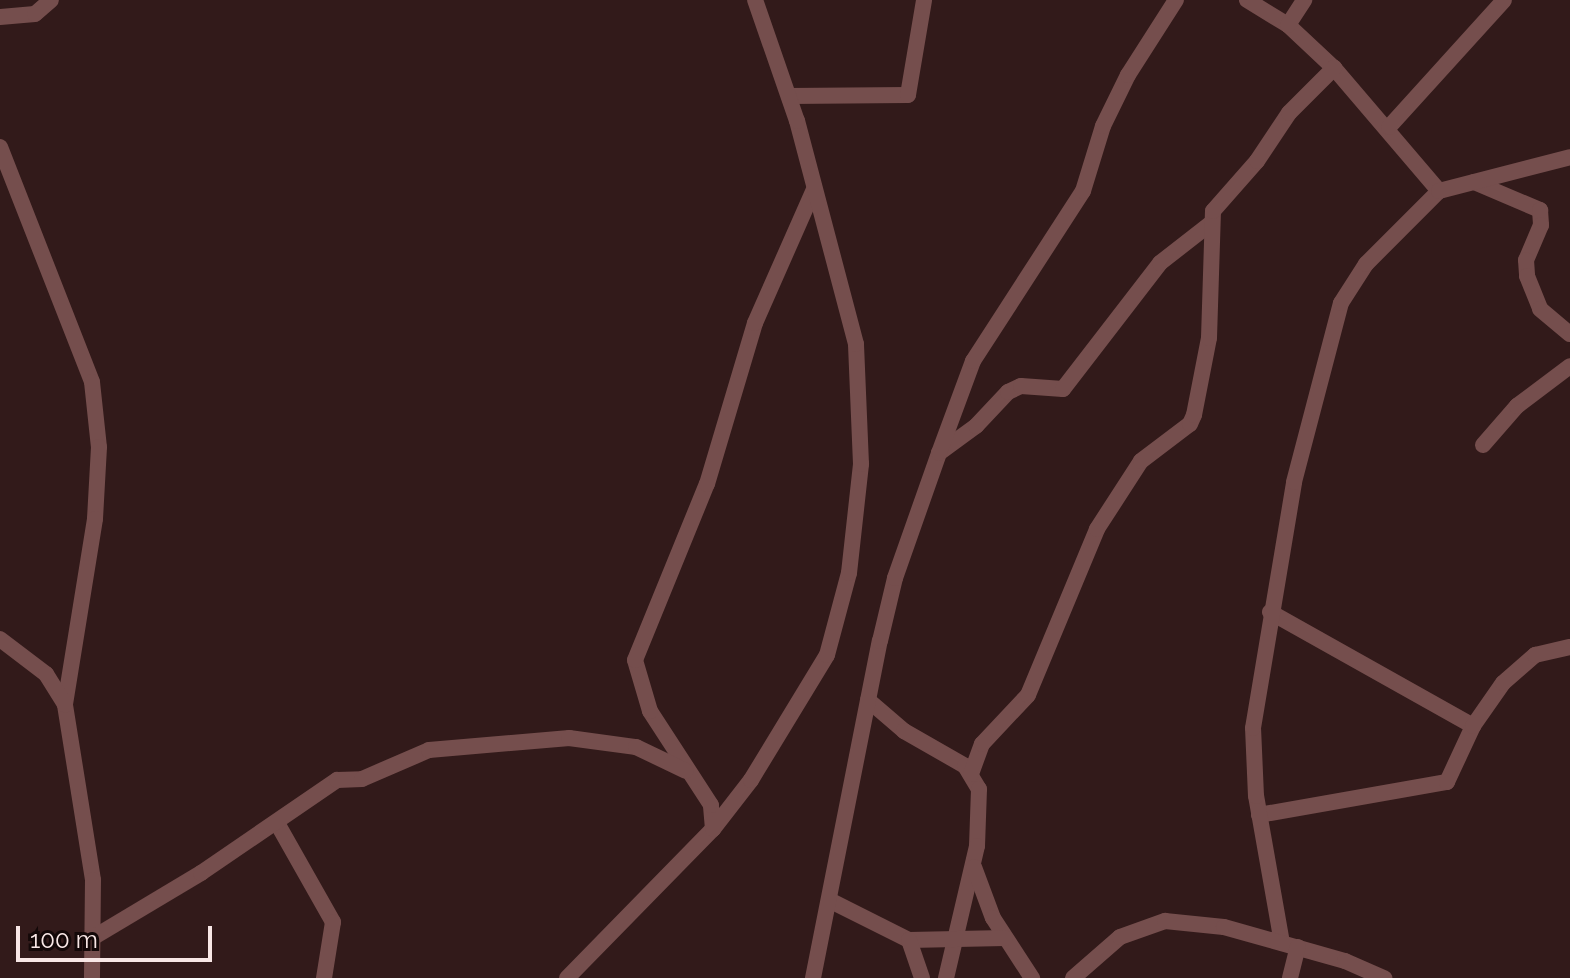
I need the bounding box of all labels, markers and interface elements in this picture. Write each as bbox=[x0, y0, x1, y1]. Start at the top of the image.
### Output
scale bar bbox=[20, 910, 216, 960]
text: 100 m bbox=[30, 925, 98, 954]

